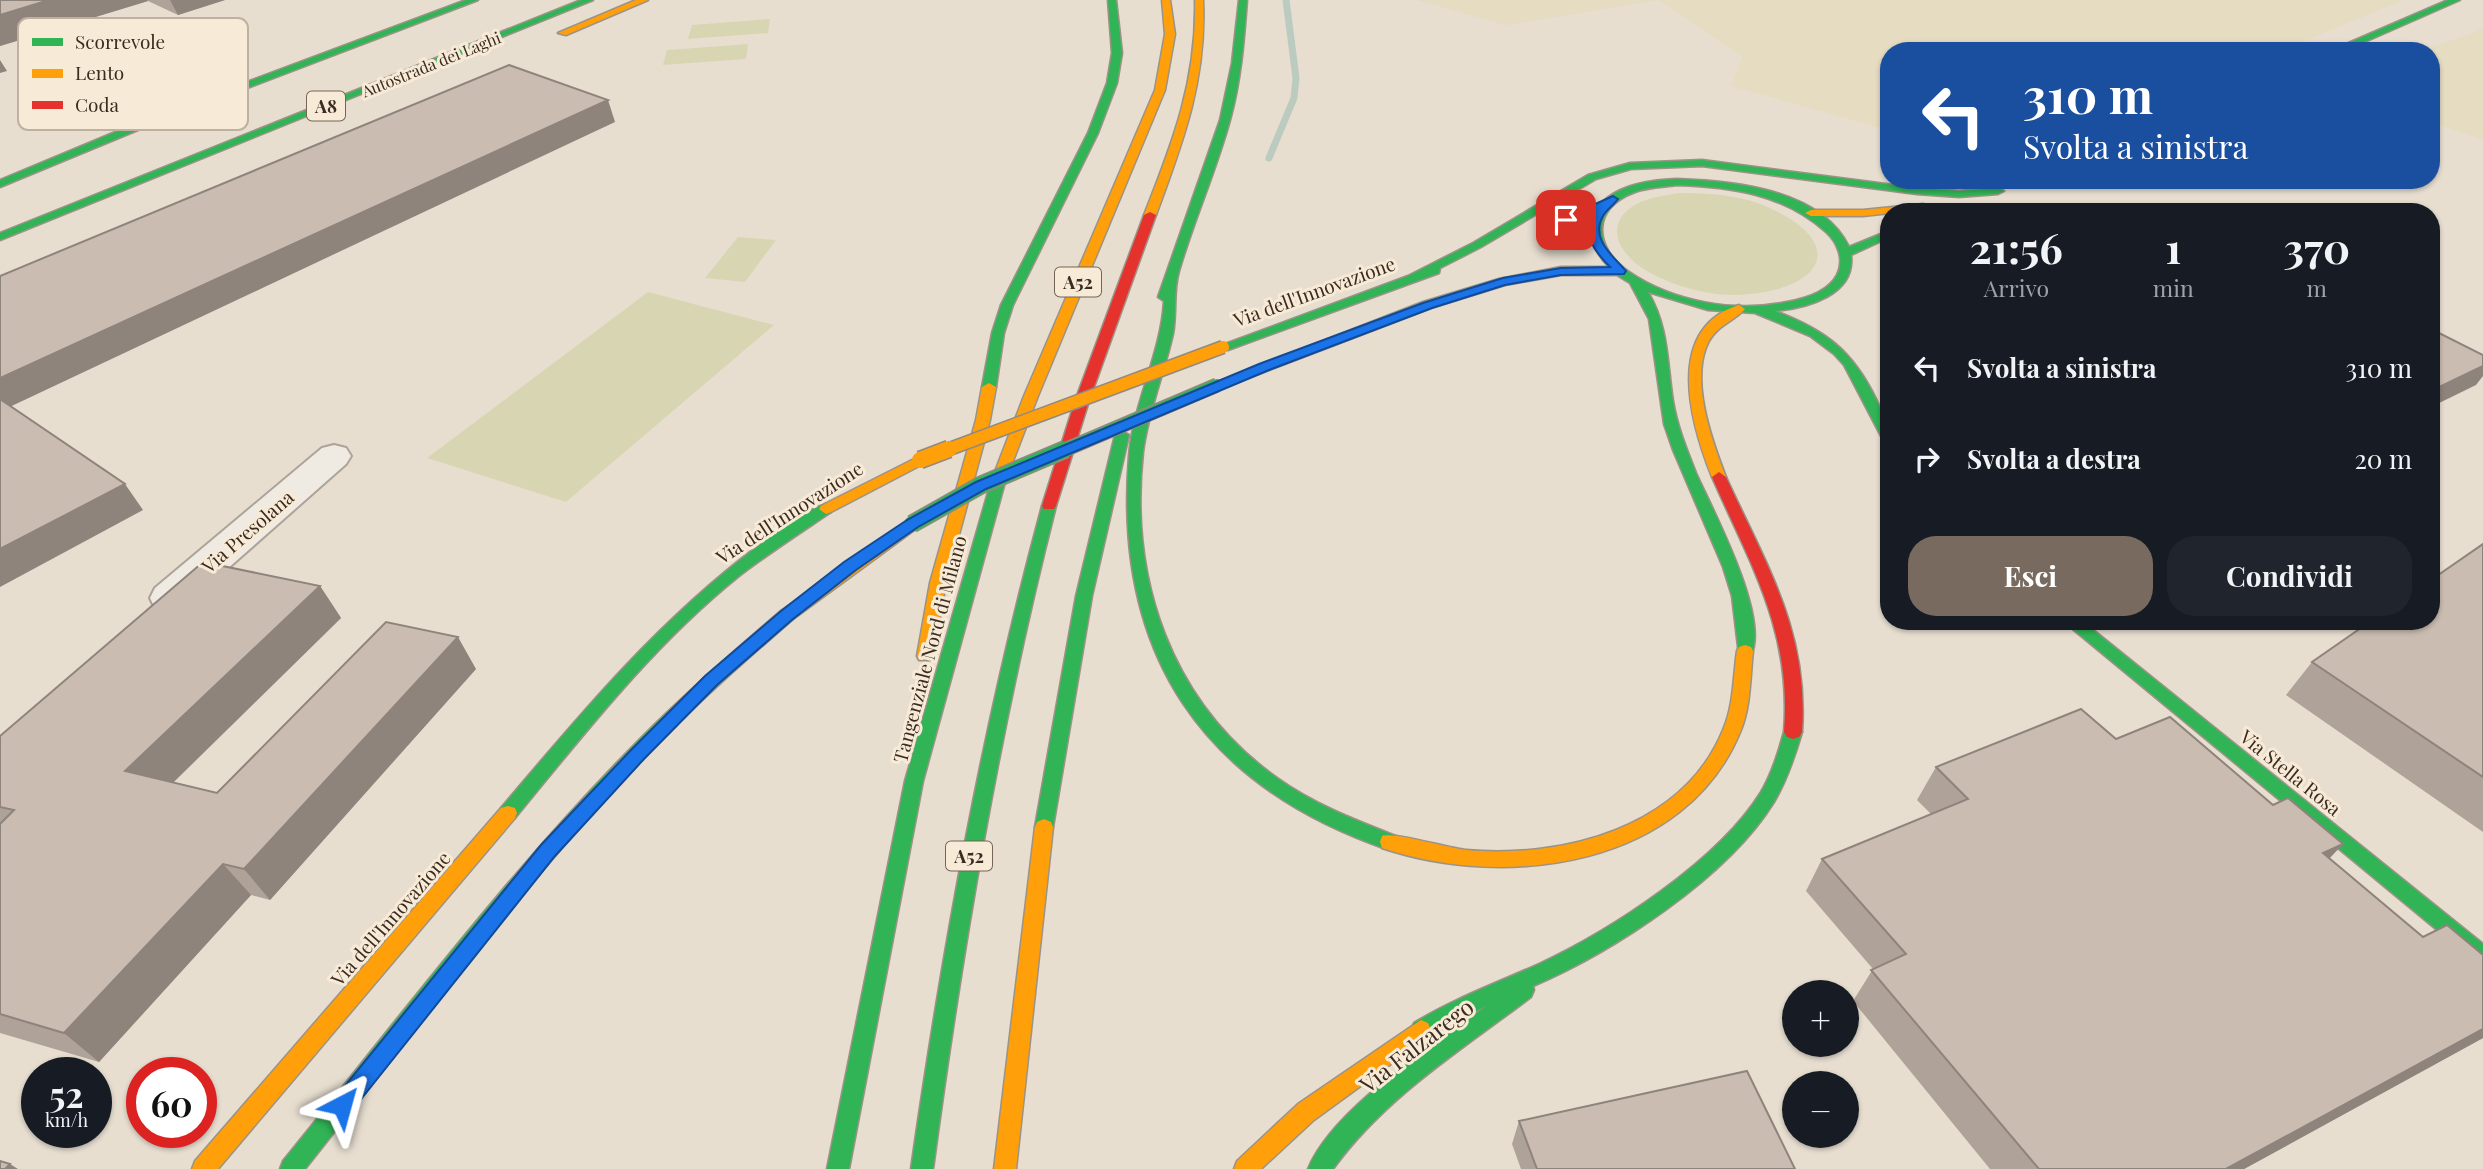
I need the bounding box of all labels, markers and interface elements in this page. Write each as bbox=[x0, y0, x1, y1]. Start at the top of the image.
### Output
legend bbox=[18, 18, 248, 130]
street label: Autostrada dei Laghi bbox=[357, 26, 504, 102]
text: Scorrevole bbox=[75, 28, 165, 54]
text: Lento bbox=[75, 59, 124, 85]
text: 310 m bbox=[2023, 61, 2153, 126]
icon: left bbox=[1908, 70, 1999, 161]
text: Coda bbox=[75, 91, 120, 117]
road number: A8 bbox=[307, 92, 345, 120]
text: Svolta a sinistra bbox=[2023, 124, 2248, 167]
pin bbox=[1536, 190, 1596, 250]
icon: arrive bbox=[1547, 201, 1585, 239]
text: 21:56 bbox=[1970, 219, 2063, 275]
text: 1 bbox=[2165, 219, 2181, 275]
text: 370 bbox=[2283, 219, 2350, 275]
street label: Via dell'Innovazione bbox=[1229, 250, 1398, 333]
road number: A52 bbox=[1055, 268, 1101, 296]
text: Arrivo bbox=[1984, 272, 2049, 303]
text: min bbox=[2153, 272, 2194, 303]
text: m bbox=[2307, 272, 2327, 303]
icon: left bbox=[1908, 349, 1946, 387]
text: Svolta a sinistra bbox=[1967, 350, 2156, 385]
text: 310 m bbox=[2345, 350, 2412, 385]
icon: right bbox=[1908, 440, 1946, 478]
text: Svolta a destra bbox=[1967, 441, 2141, 476]
text: 20 m bbox=[2354, 441, 2412, 476]
street label: Via dell'Innovazione bbox=[710, 455, 867, 570]
street label: Via Presolana bbox=[195, 483, 299, 579]
street label: Tangenziale Nord di Milano bbox=[886, 533, 972, 765]
button: Esci bbox=[1908, 536, 2153, 616]
button: Condividi bbox=[2167, 536, 2412, 616]
street label: Via Stella Rosa bbox=[2234, 723, 2347, 821]
road number: A52 bbox=[946, 842, 992, 870]
street label: Via dell'Innovazione bbox=[324, 845, 456, 991]
map controls bbox=[1782, 980, 1859, 1148]
button: + bbox=[1782, 980, 1859, 1057]
street label: Via Falzarego bbox=[1352, 991, 1479, 1100]
speed limit sign: 60 bbox=[126, 1057, 217, 1148]
position arrow bbox=[305, 1068, 379, 1142]
text: 52 bbox=[49, 1070, 84, 1117]
button: − bbox=[1782, 1071, 1859, 1148]
text: km/h bbox=[45, 1108, 88, 1132]

